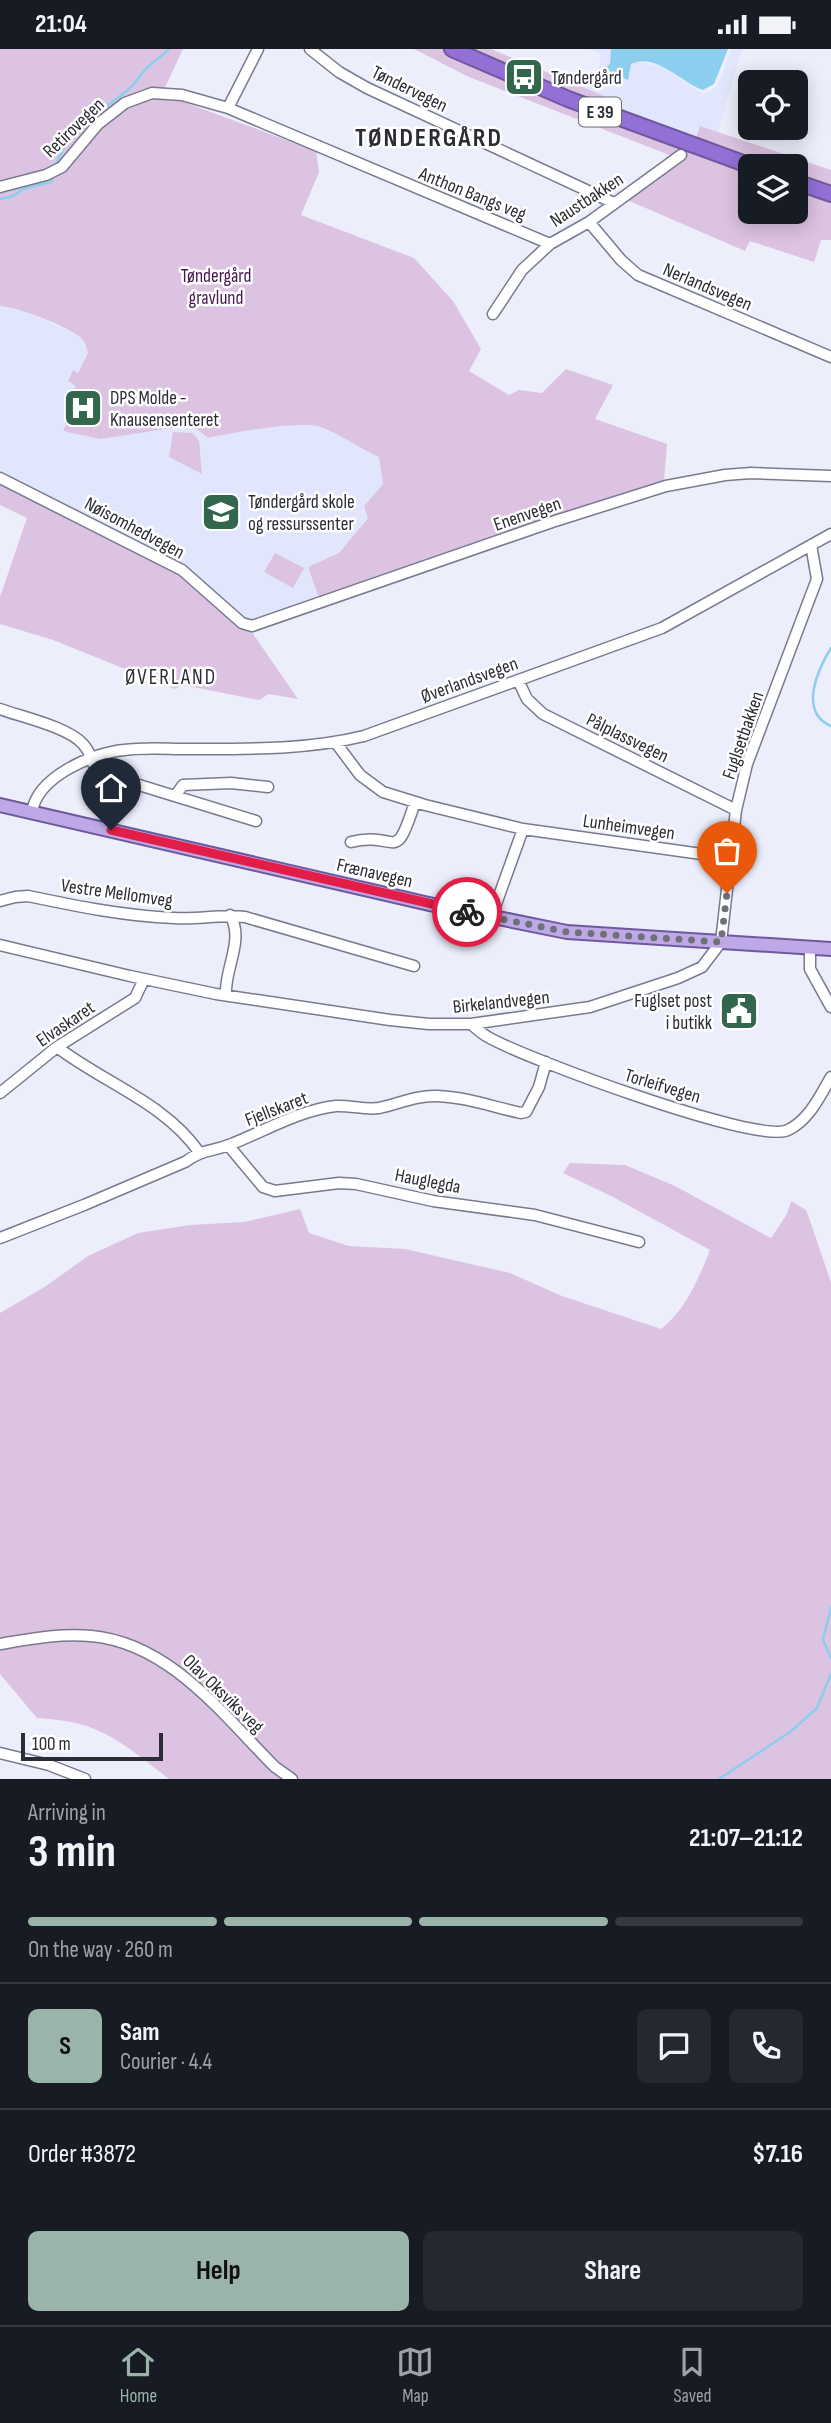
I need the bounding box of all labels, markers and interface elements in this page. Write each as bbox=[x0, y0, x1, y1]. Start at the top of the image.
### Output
text: 21:04 bbox=[35, 9, 87, 40]
bus stop icon: Tøndergård bbox=[503, 56, 545, 98]
street label: Tøndervegen bbox=[368, 61, 451, 118]
place label: Tøndergård bbox=[551, 67, 622, 90]
map controls bbox=[738, 70, 808, 224]
button: locate bbox=[738, 70, 808, 140]
street label: Retirovegen bbox=[39, 93, 110, 163]
road number: E 39 bbox=[579, 97, 621, 127]
district label: TØNDERGÅRD bbox=[355, 123, 503, 154]
button: layers bbox=[738, 154, 808, 224]
street label: Anthon Bangs veg bbox=[415, 162, 530, 226]
street label: Naustbakken bbox=[546, 168, 628, 232]
street label: Nerlandsvegen bbox=[659, 258, 755, 316]
park label: Tøndergård gravlund bbox=[181, 265, 251, 310]
hospital icon: DPS Molde - Knausensenteret bbox=[62, 387, 104, 429]
place label: DPS Molde - Knausensenteret bbox=[110, 387, 219, 432]
school or university icon: Tøndergård skole og ressurssenter bbox=[200, 491, 242, 533]
place label: Tøndergård skole og ressurssenter bbox=[248, 491, 355, 536]
street label: Nøisomhedvegen bbox=[80, 492, 188, 564]
street label: Enenvegen bbox=[491, 492, 564, 537]
street label: Øverlandsvegen bbox=[418, 652, 521, 709]
district label: ØVERLAND bbox=[125, 665, 217, 690]
street label: Fuglsetbakken bbox=[718, 688, 769, 783]
street label: Pålplassvegen bbox=[582, 709, 672, 768]
pin bbox=[81, 758, 141, 830]
icon: home bbox=[92, 769, 130, 807]
street label: Lunheimvegen bbox=[581, 810, 676, 845]
pin bbox=[697, 821, 757, 893]
icon: bag bbox=[708, 832, 746, 870]
street label: Frænavegen bbox=[334, 854, 415, 893]
street label: Vestre Mellomveg bbox=[60, 874, 174, 913]
courier bbox=[432, 877, 502, 947]
icon: bike bbox=[448, 893, 486, 931]
street label: Birkelandvegen bbox=[452, 986, 551, 1019]
place label: Fuglset post i butikk bbox=[634, 990, 713, 1035]
public building icon: Fuglset post i butikk bbox=[718, 990, 760, 1032]
street label: Elvaskaret bbox=[32, 996, 100, 1052]
street label: Torleifvegen bbox=[622, 1064, 703, 1109]
street label: Fjellskaret bbox=[242, 1087, 311, 1132]
street label: Hauglegda bbox=[393, 1164, 463, 1199]
street label: Olav Oksviks veg bbox=[178, 1650, 269, 1739]
scale bar bbox=[21, 1730, 163, 1762]
text: 100 m bbox=[32, 1733, 71, 1756]
text: Arriving in bbox=[28, 1799, 106, 1827]
text: 21:07–21:12 bbox=[689, 1823, 803, 1854]
text: 3 min bbox=[28, 1825, 116, 1880]
text: On the way · 260 m bbox=[28, 1936, 173, 1964]
button: chat bbox=[637, 2009, 711, 2083]
button: phone bbox=[729, 2009, 803, 2083]
text: Sam bbox=[120, 2017, 160, 2048]
text: S bbox=[59, 2031, 71, 2062]
text: Courier · 4.4 bbox=[120, 2048, 212, 2076]
text: Order #3872 bbox=[28, 2139, 136, 2170]
text: $7.16 bbox=[752, 2139, 803, 2170]
button: Help bbox=[28, 2231, 409, 2311]
button: Share bbox=[423, 2231, 803, 2311]
tab: Home bbox=[119, 2343, 157, 2408]
tab: Map bbox=[396, 2343, 434, 2408]
tab: Saved bbox=[673, 2343, 712, 2408]

